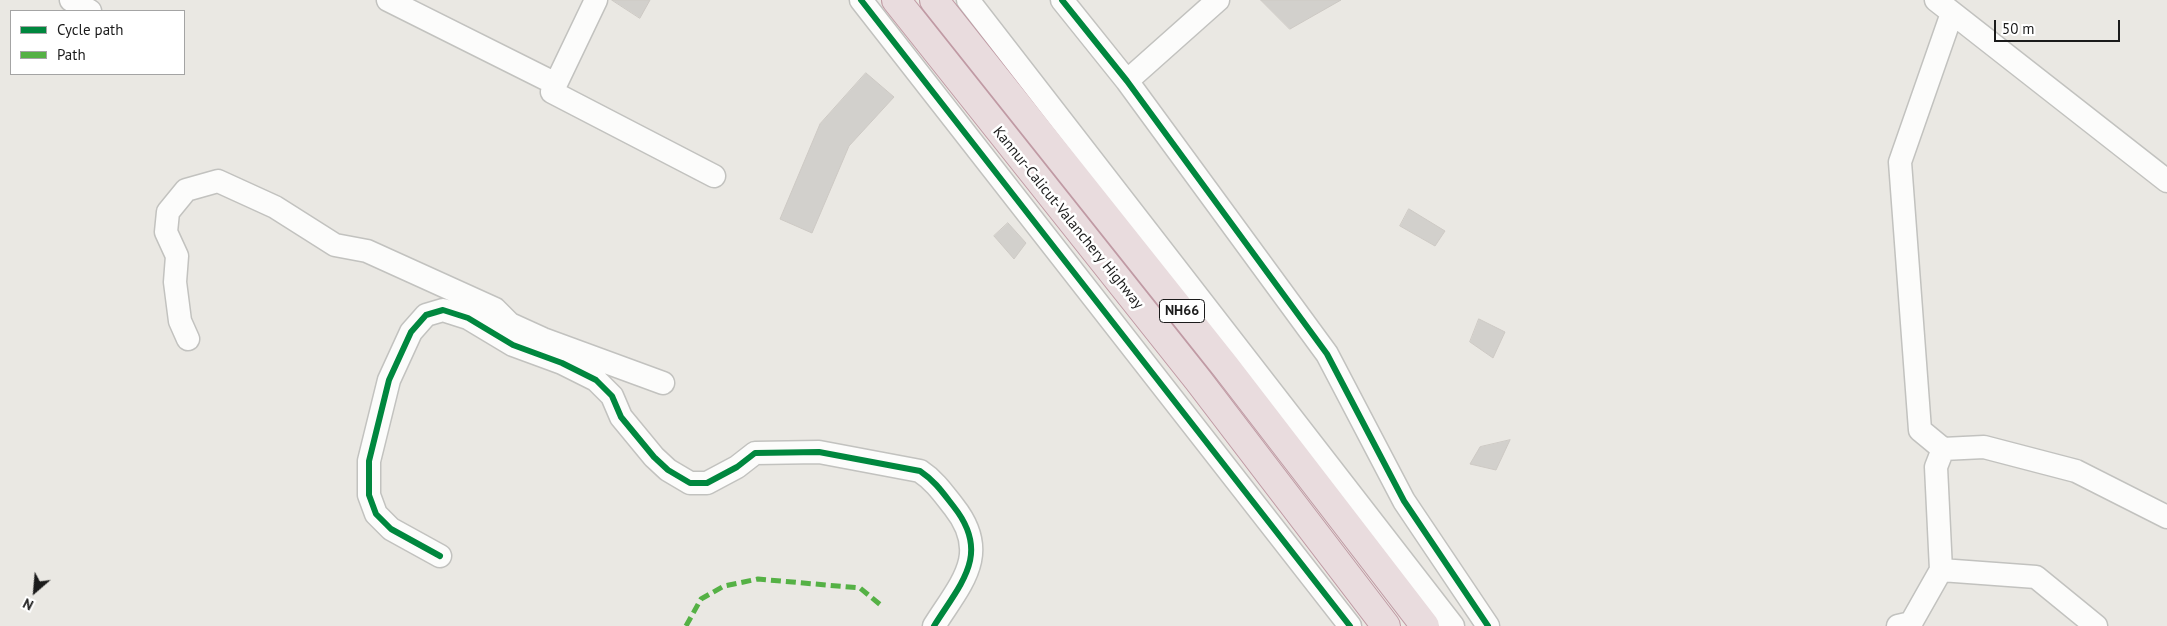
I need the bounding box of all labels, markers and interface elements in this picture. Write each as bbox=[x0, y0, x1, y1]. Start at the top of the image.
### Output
legend bbox=[10, 10, 185, 75]
scale bar bbox=[1997, 10, 2123, 42]
text: 50 m bbox=[2002, 19, 2035, 38]
text: Cycle path bbox=[57, 20, 123, 39]
text: Path bbox=[57, 45, 86, 64]
street label: Kannur-Calicut-Valanchery Highway bbox=[989, 123, 1147, 313]
road number: NH66 bbox=[1160, 300, 1204, 322]
north arrow bbox=[10, 566, 60, 616]
text: N bbox=[20, 594, 36, 614]

